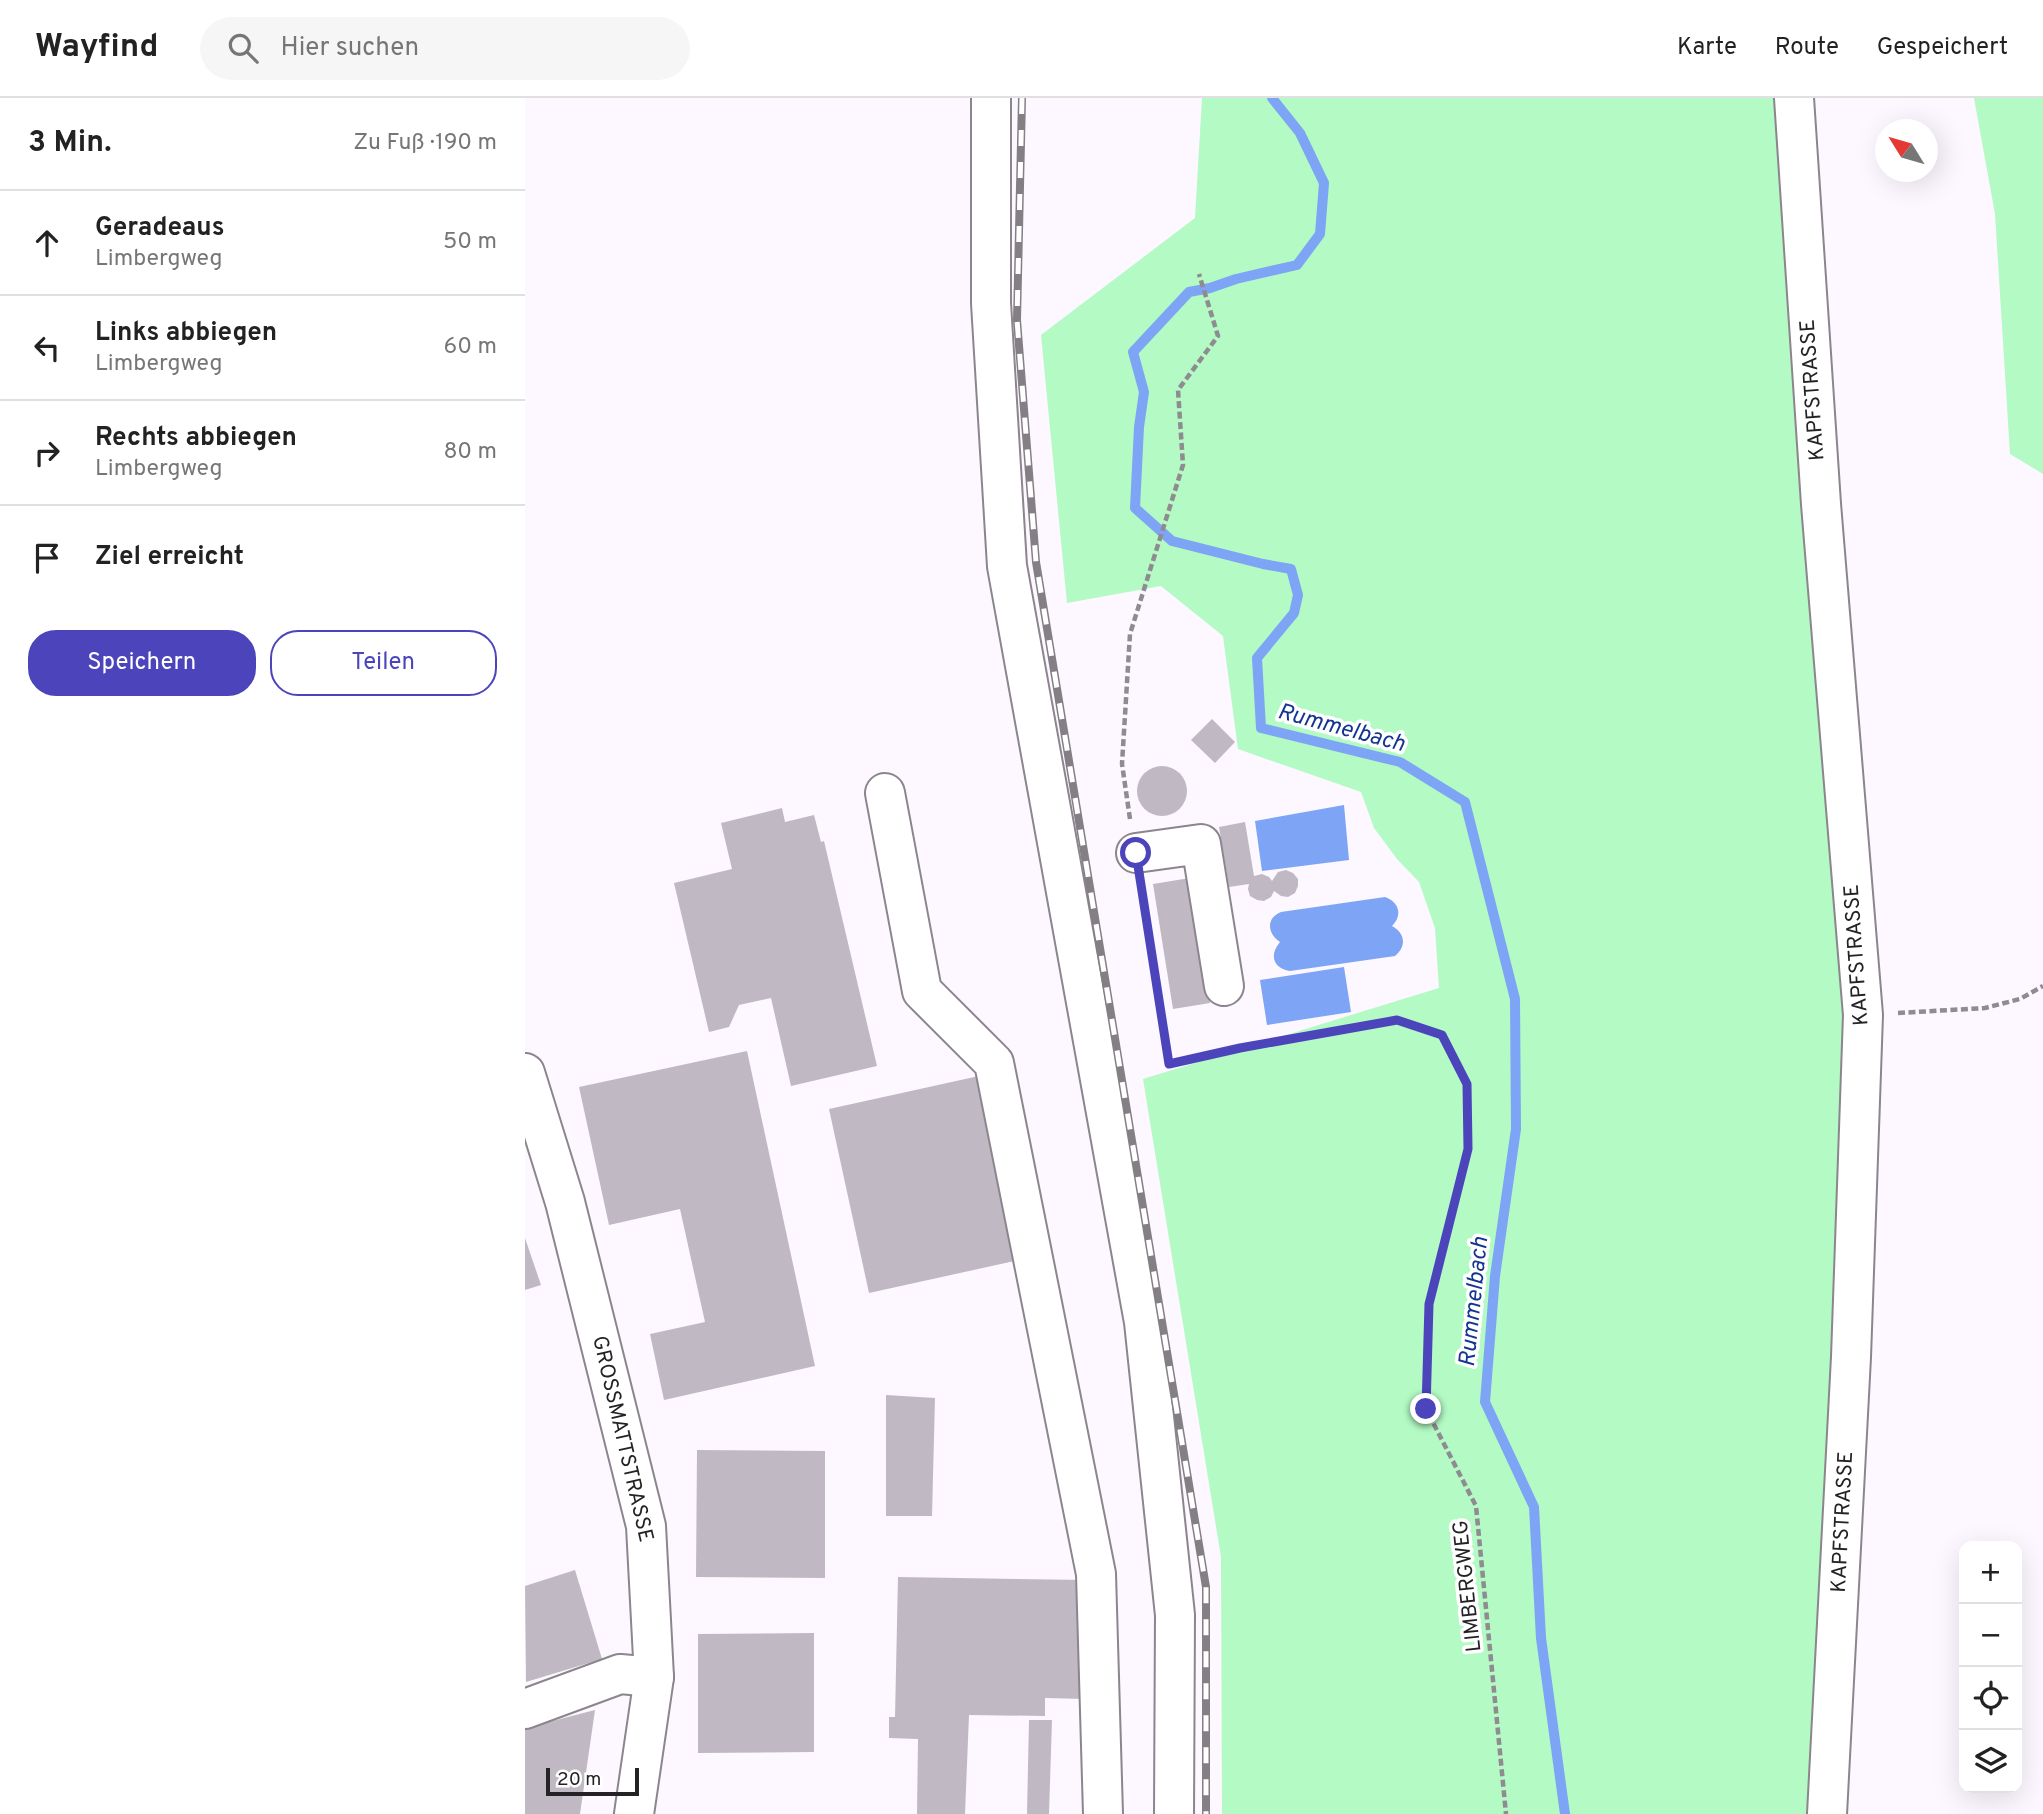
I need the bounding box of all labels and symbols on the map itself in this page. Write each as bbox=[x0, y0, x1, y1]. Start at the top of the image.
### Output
north arrow bbox=[1875, 119, 1938, 182]
street label: KAPFSTRASSE bbox=[1795, 318, 1831, 462]
water label: Rummelbach bbox=[1274, 698, 1408, 760]
route start bbox=[1120, 837, 1151, 868]
street label: KAPFSTRASSE bbox=[1839, 883, 1875, 1027]
water label: Rummelbach bbox=[1454, 1235, 1496, 1368]
street label: GROSSMATTSTRASSE bbox=[585, 1333, 659, 1545]
route end bbox=[1410, 1393, 1441, 1424]
street label: KAPFSTRASSE bbox=[1826, 1451, 1860, 1593]
street label: LIMBERGWEG bbox=[1448, 1519, 1488, 1653]
scale bar bbox=[546, 1765, 639, 1797]

